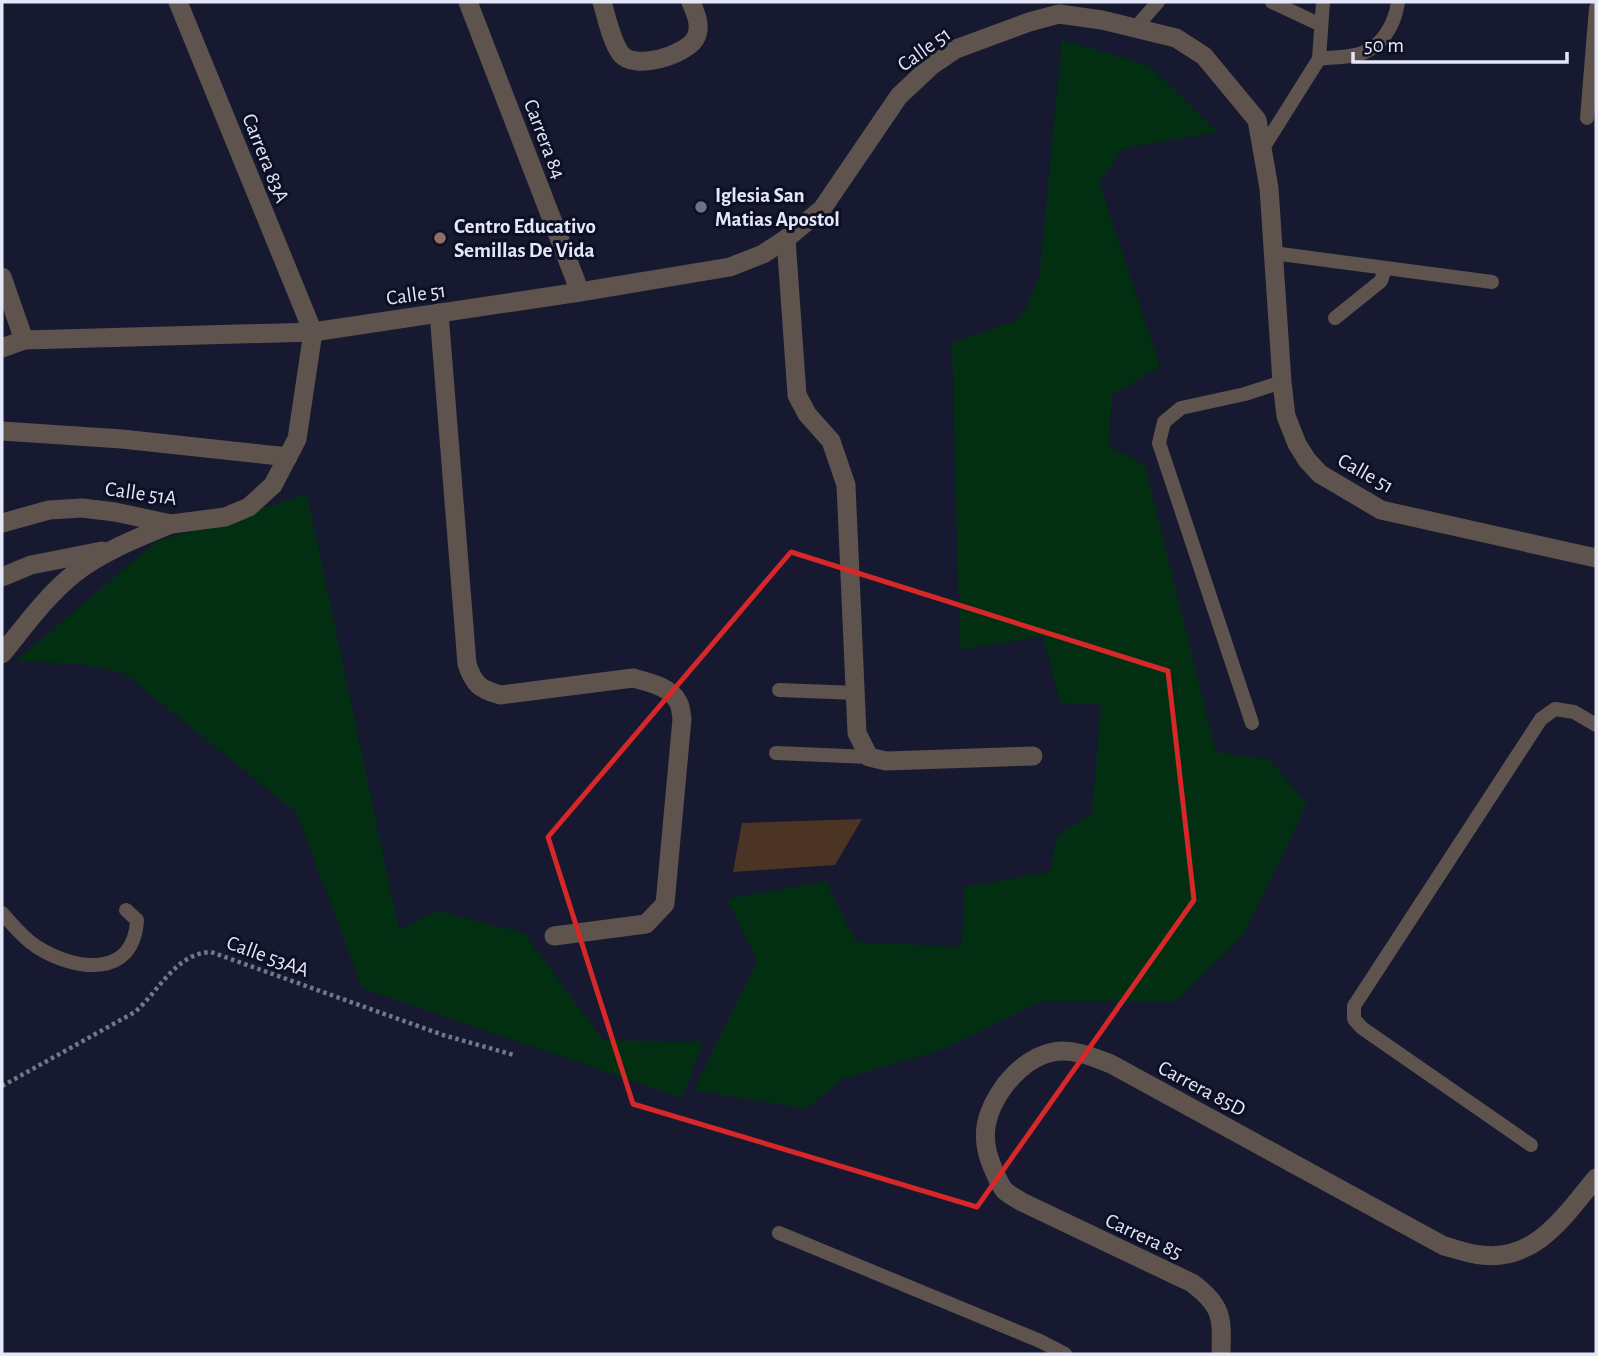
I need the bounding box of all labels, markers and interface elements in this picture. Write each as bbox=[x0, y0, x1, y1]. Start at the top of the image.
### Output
scale bar bbox=[1353, 21, 1566, 65]
street label: Calle 51 bbox=[894, 23, 955, 76]
text: 50 m bbox=[1364, 35, 1404, 56]
street label: Carrera 84 bbox=[520, 96, 569, 182]
street label: Carrera 83A bbox=[238, 111, 293, 206]
place label: Iglesia San Matias Apostol bbox=[715, 185, 840, 230]
marker: Iglesia San Matias Apostol bbox=[693, 199, 709, 215]
place label: Centro Educativo Semillas De Vida bbox=[454, 216, 596, 261]
marker: Centro Educativo Semillas De Vida bbox=[432, 230, 448, 246]
street label: Calle 51 bbox=[385, 280, 447, 309]
street label: Calle 51 bbox=[1334, 450, 1397, 497]
street label: Calle 51A bbox=[104, 478, 178, 509]
street label: Calle 53AA bbox=[224, 932, 312, 981]
street label: Carrera 85D bbox=[1155, 1057, 1249, 1120]
street label: Carrera 85 bbox=[1102, 1210, 1185, 1263]

